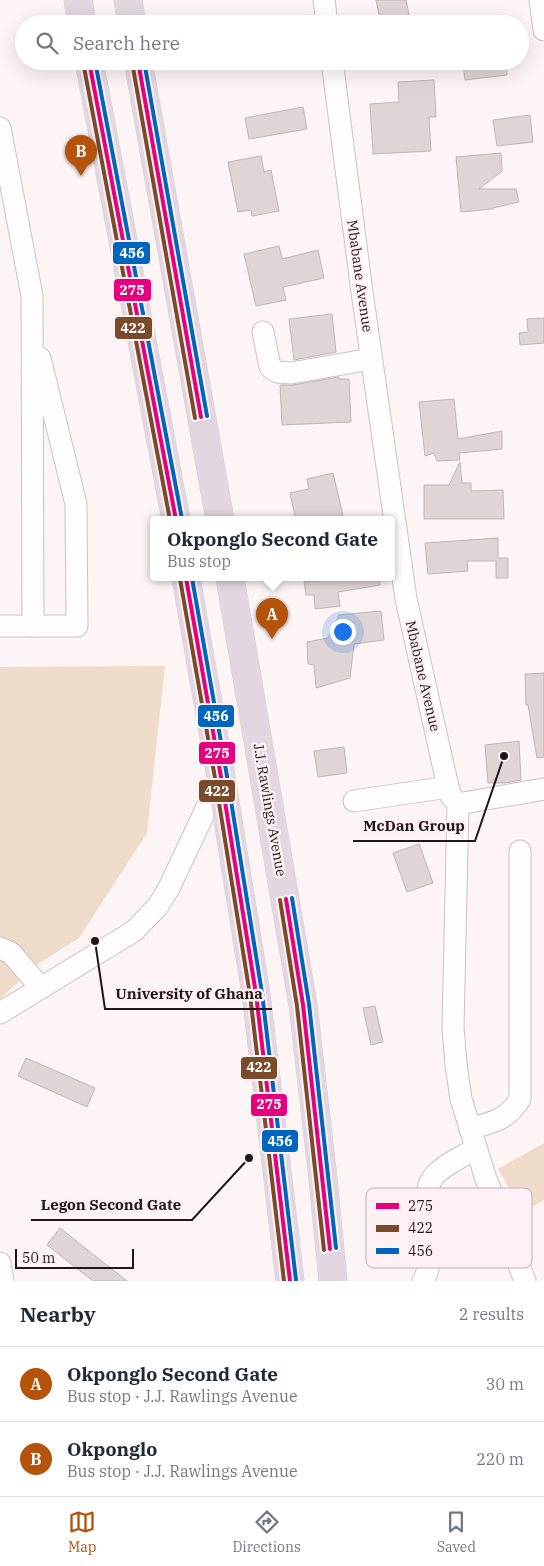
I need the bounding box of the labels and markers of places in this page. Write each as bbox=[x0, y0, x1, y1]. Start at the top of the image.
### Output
pin: B bbox=[65, 135, 97, 176]
pin: A bbox=[256, 598, 288, 639]
callout: McDan Group bbox=[353, 811, 475, 841]
callout: University of Ghana bbox=[105, 979, 272, 1009]
callout: Legon Second Gate bbox=[31, 1190, 192, 1220]

